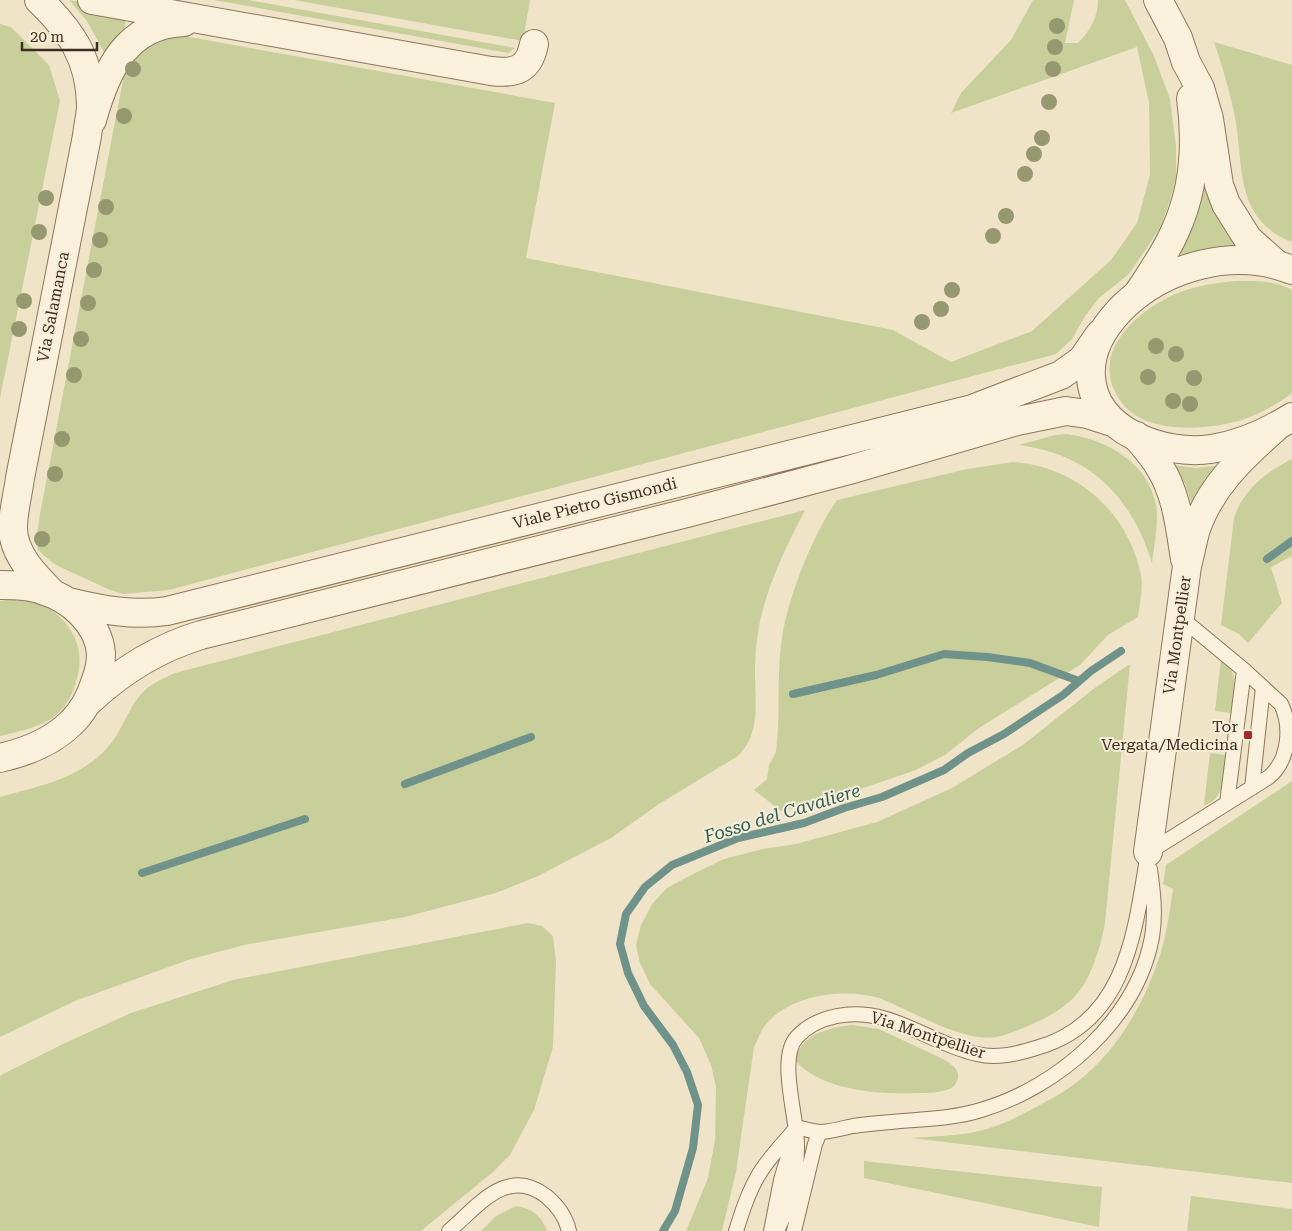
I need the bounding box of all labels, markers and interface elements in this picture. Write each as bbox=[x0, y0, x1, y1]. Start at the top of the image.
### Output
scale bar bbox=[22, 20, 98, 52]
text: 20 m bbox=[30, 28, 65, 46]
street label: Via Salamanca bbox=[33, 250, 73, 364]
street label: Viale Pietro Gismondi bbox=[511, 473, 679, 533]
street label: Via Montpellier bbox=[1159, 574, 1195, 696]
place label: Tor Vergata/Medicina bbox=[1101, 717, 1238, 754]
marker: Tor Vergata/Medicina bbox=[1242, 729, 1254, 741]
water label: Fosso del Cavaliere bbox=[700, 779, 863, 847]
street label: Via Montpellier bbox=[868, 1007, 988, 1063]

